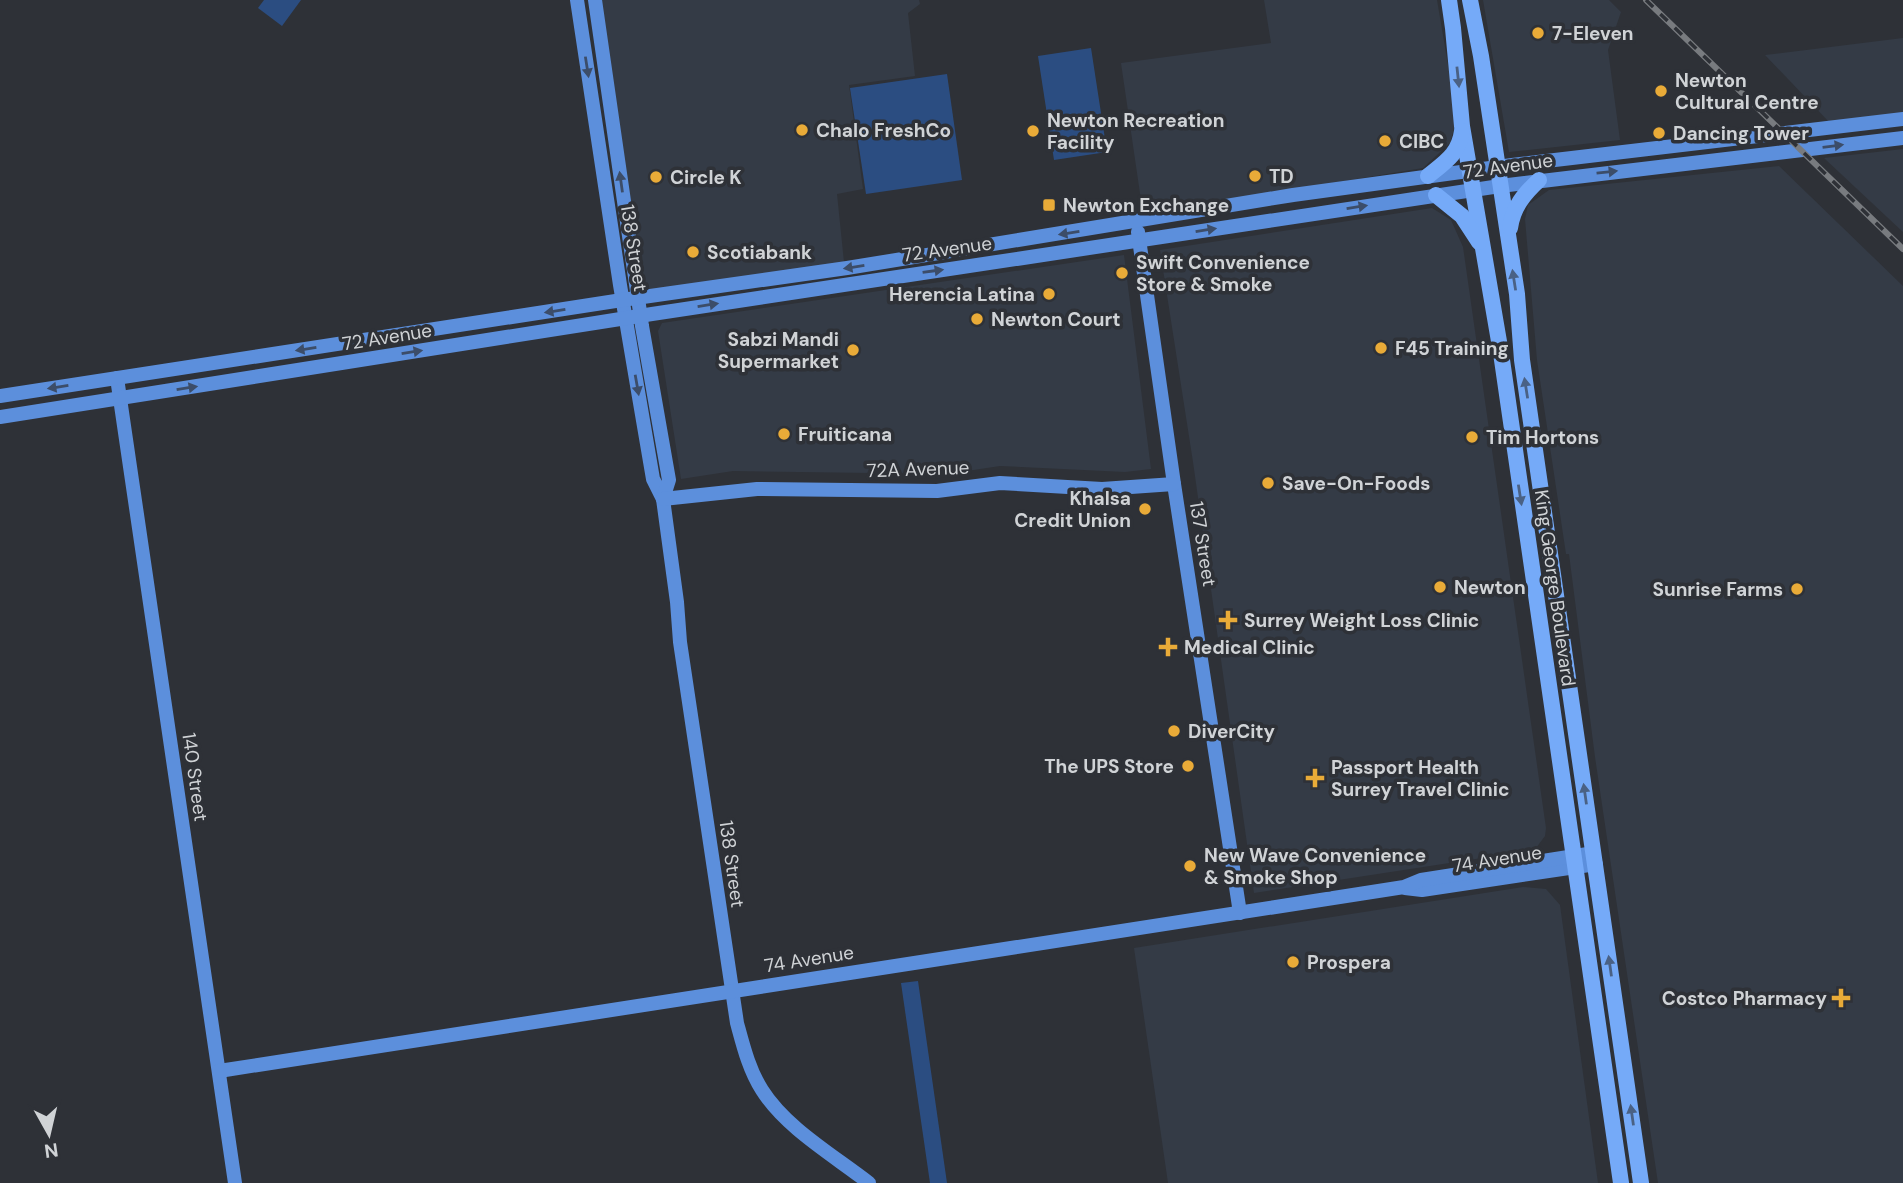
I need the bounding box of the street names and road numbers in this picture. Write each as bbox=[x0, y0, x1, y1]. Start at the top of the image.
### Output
street label: 72 Avenue bbox=[1462, 147, 1554, 185]
street label: 138 Street bbox=[615, 203, 653, 293]
street label: 72 Avenue bbox=[901, 230, 993, 268]
street label: 72 Avenue bbox=[340, 318, 434, 356]
street label: 72A Avenue bbox=[866, 455, 970, 483]
street label: King George Boulevard bbox=[1529, 488, 1581, 688]
street label: 137 Street bbox=[1184, 500, 1222, 588]
street label: 140 Street bbox=[176, 731, 214, 823]
street label: 138 Street bbox=[714, 819, 750, 909]
street label: 74 Avenue bbox=[1451, 840, 1543, 878]
street label: 74 Avenue bbox=[763, 940, 855, 978]

